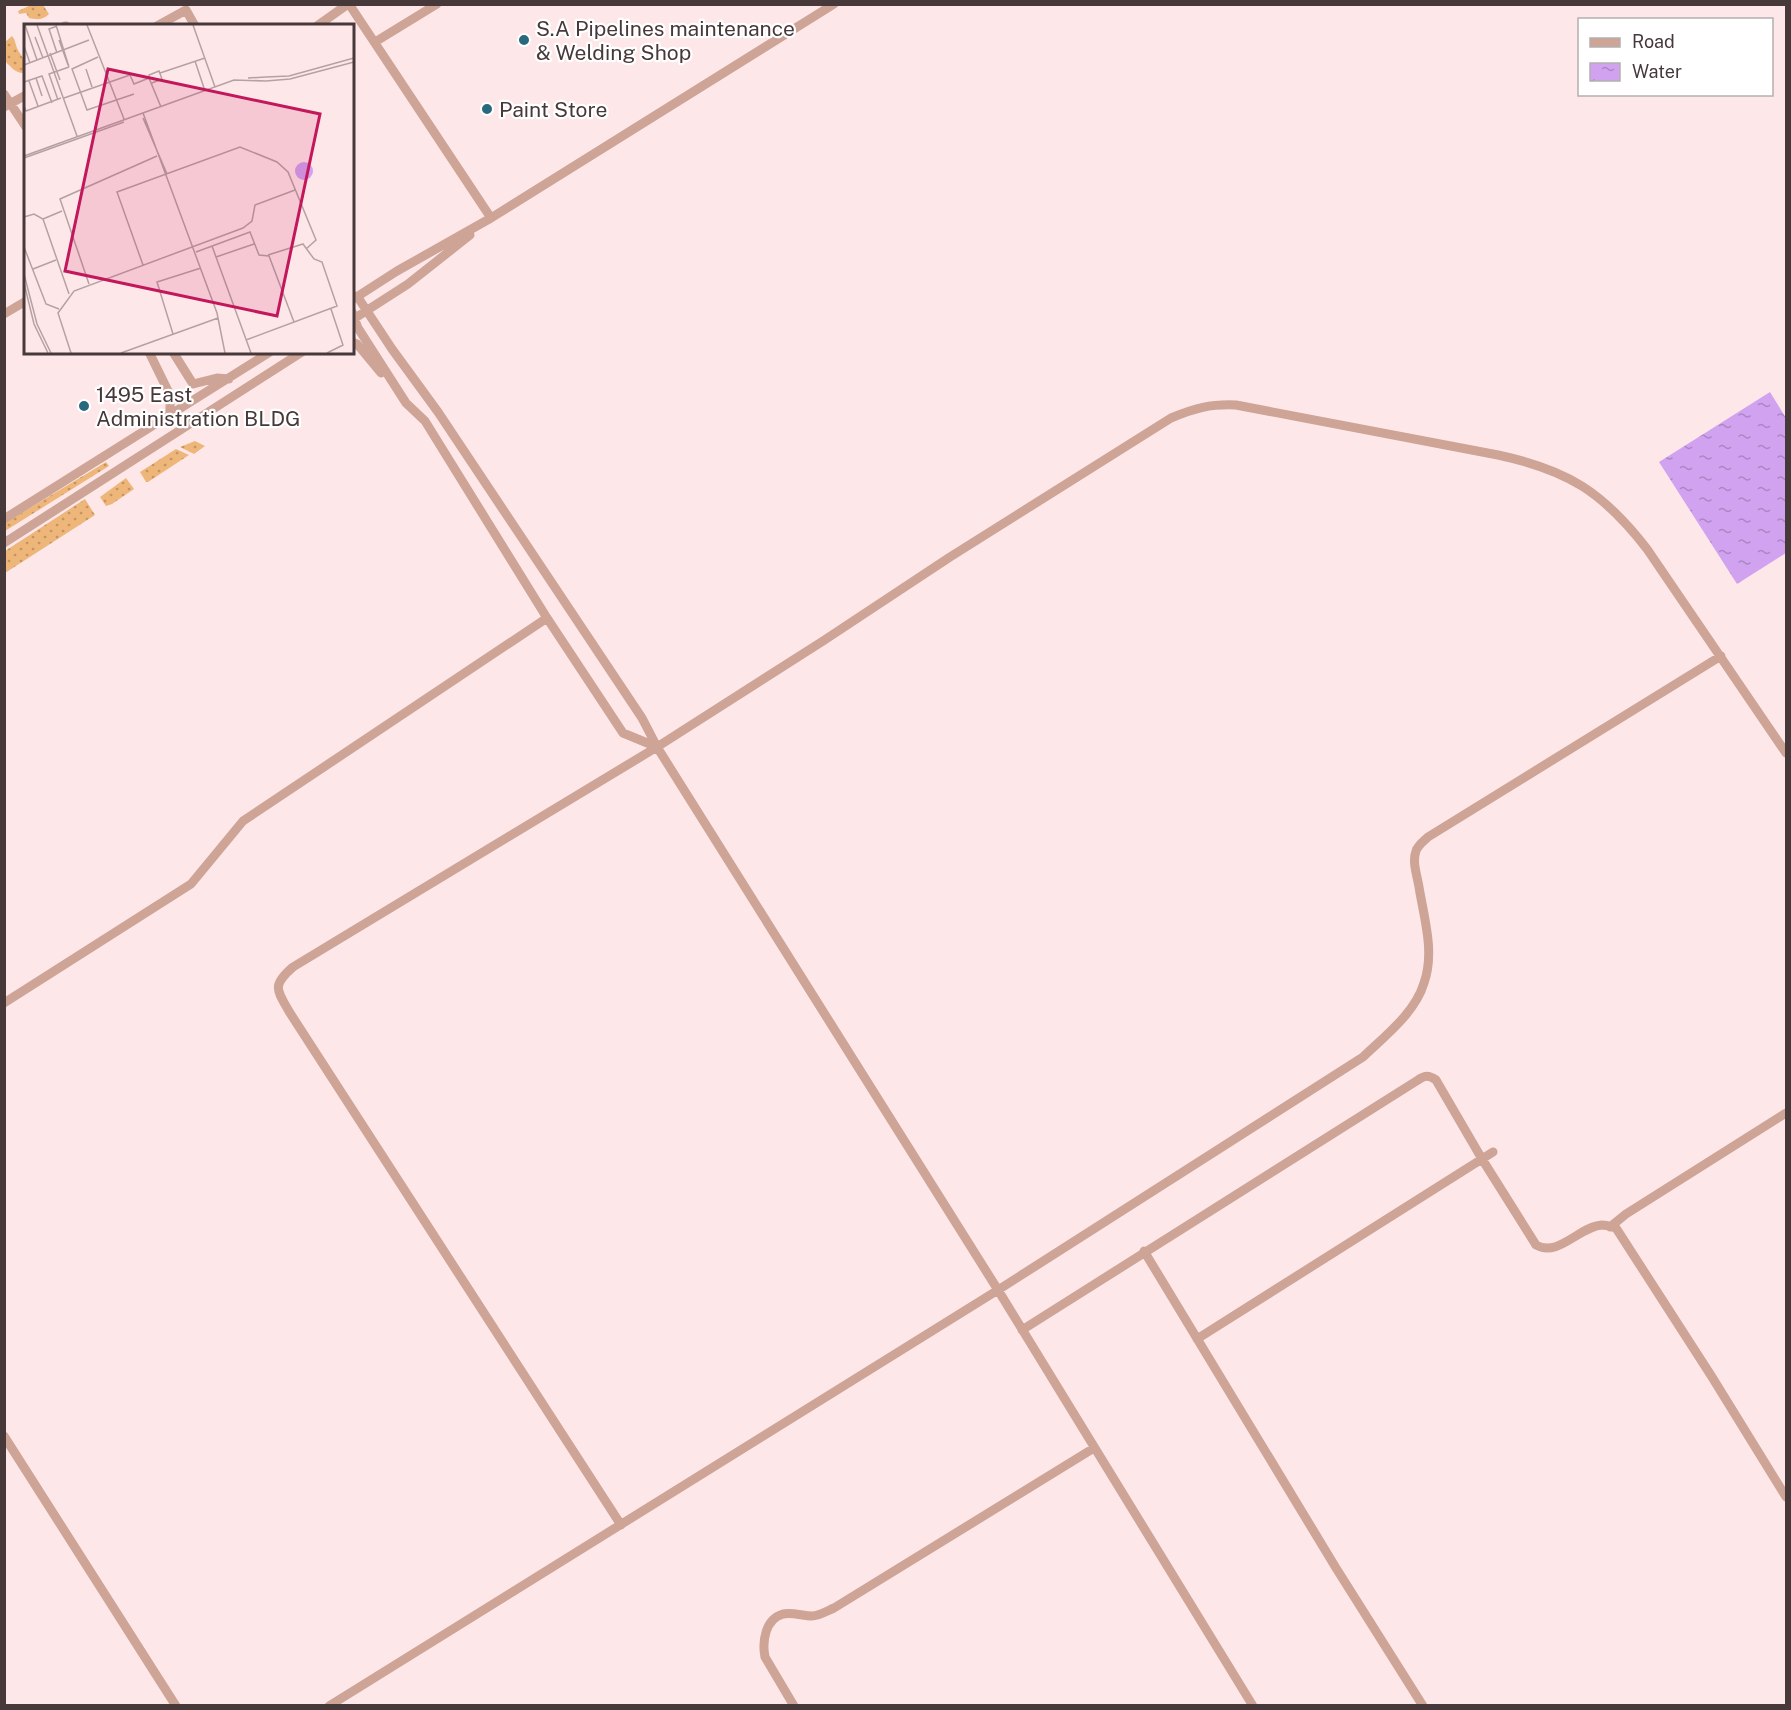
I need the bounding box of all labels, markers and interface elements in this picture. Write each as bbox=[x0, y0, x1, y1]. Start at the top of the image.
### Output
place label: S.A Pipelines maintenance & Welding Shop bbox=[536, 16, 795, 65]
legend bbox=[1578, 18, 1773, 96]
inset map bbox=[24, 24, 354, 354]
text: Road bbox=[1632, 31, 1675, 52]
marker: S.A Pipelines maintenance & Welding Shop bbox=[517, 33, 531, 47]
text: Water bbox=[1632, 61, 1682, 82]
place label: Paint Store bbox=[499, 97, 607, 122]
marker: Paint Store bbox=[480, 102, 494, 116]
place label: 1495 East Administration BLDG bbox=[96, 382, 300, 431]
marker: 1495 East Administration BLDG bbox=[77, 399, 91, 413]

